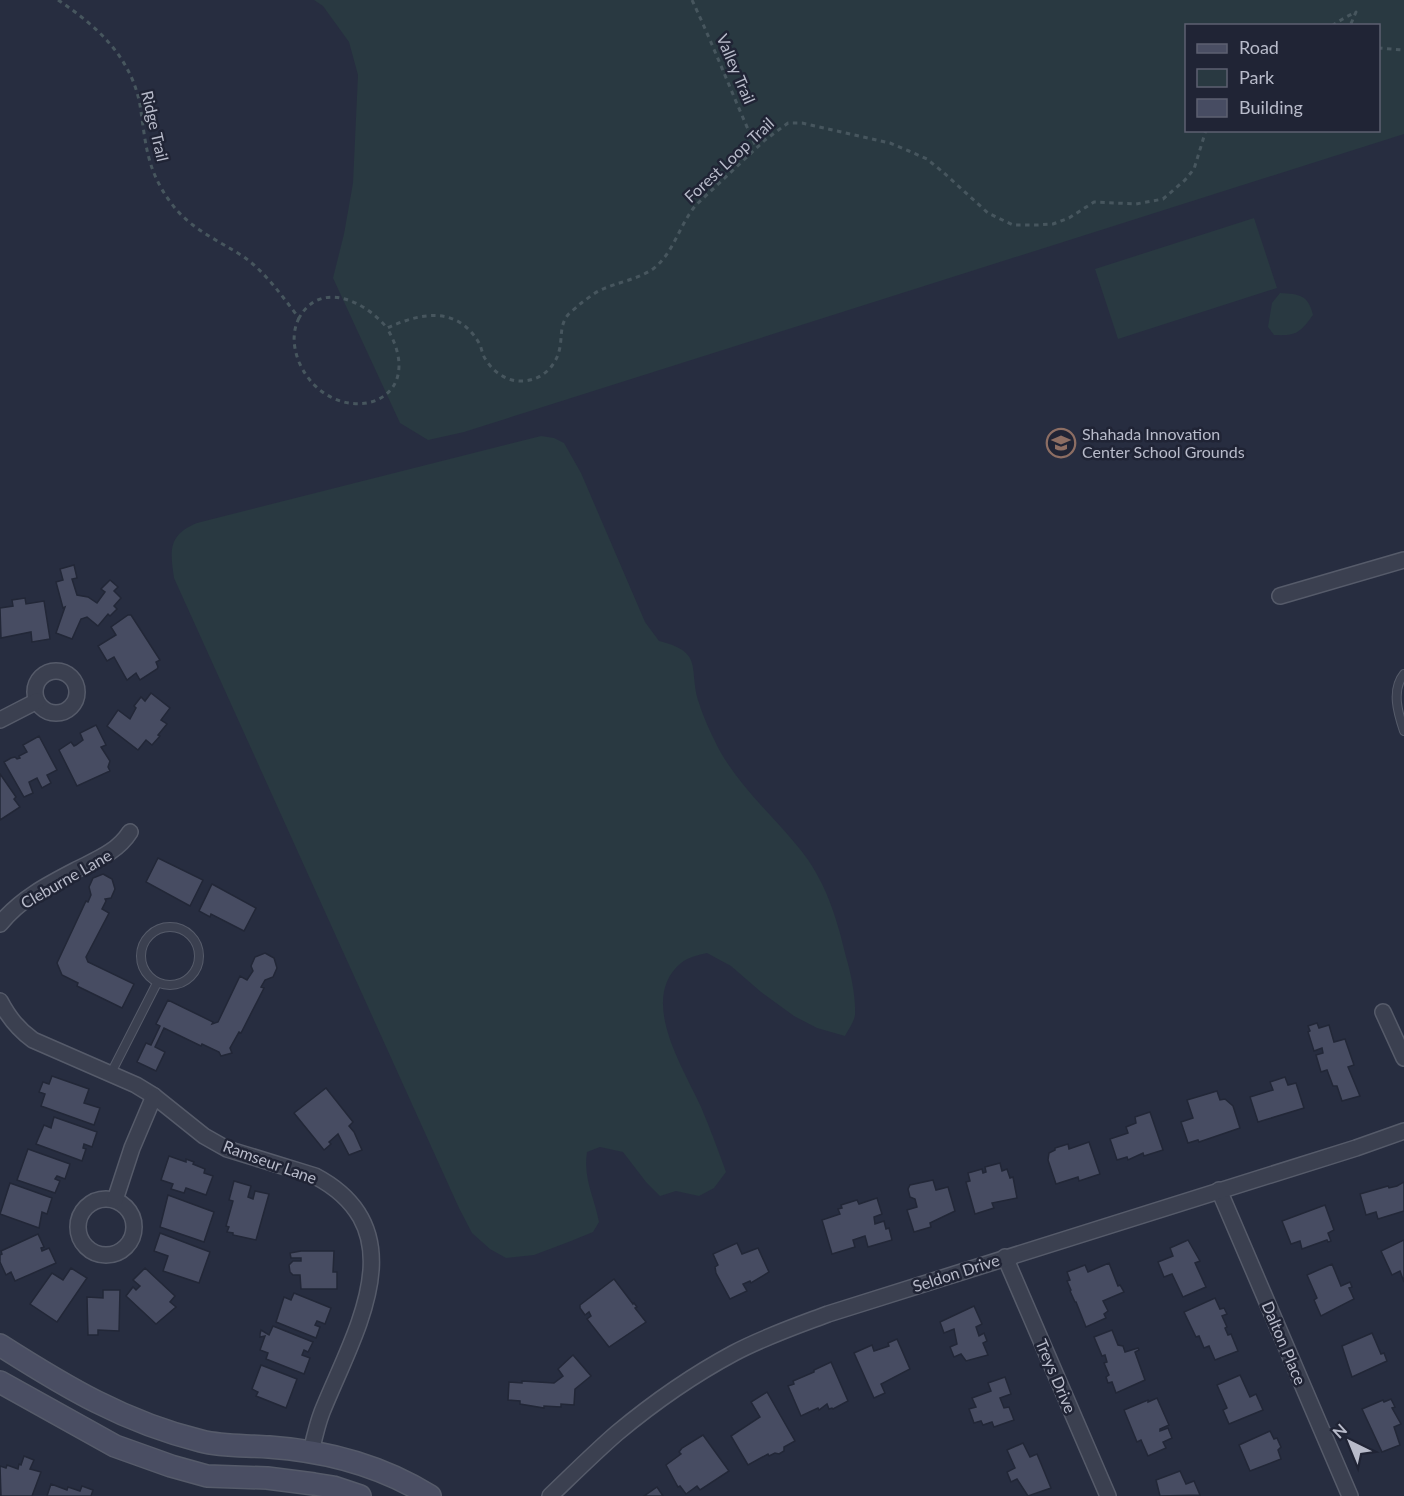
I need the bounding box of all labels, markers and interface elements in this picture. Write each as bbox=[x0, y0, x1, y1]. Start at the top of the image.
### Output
legend bbox=[1185, 24, 1380, 132]
street label: Valley Trail bbox=[713, 31, 760, 106]
text: Road bbox=[1239, 36, 1279, 58]
text: Park bbox=[1239, 66, 1275, 88]
street label: Ridge Trail bbox=[138, 89, 173, 163]
text: Building bbox=[1239, 96, 1303, 118]
street label: Forest Loop Trail bbox=[680, 113, 777, 206]
place label: Shahada Innovation Center School Grounds bbox=[1082, 424, 1245, 461]
school or university icon: Shahada Innovation Center School Grounds bbox=[1045, 427, 1077, 459]
street label: Cleburne Lane bbox=[17, 845, 115, 912]
street label: Ramseur Lane bbox=[221, 1136, 320, 1187]
street label: Seldon Drive bbox=[910, 1250, 1002, 1295]
street label: Dalton Place bbox=[1258, 1298, 1311, 1387]
street label: Treys Drive bbox=[1032, 1336, 1081, 1416]
north arrow bbox=[1320, 1412, 1380, 1472]
text: N bbox=[1328, 1420, 1350, 1442]

